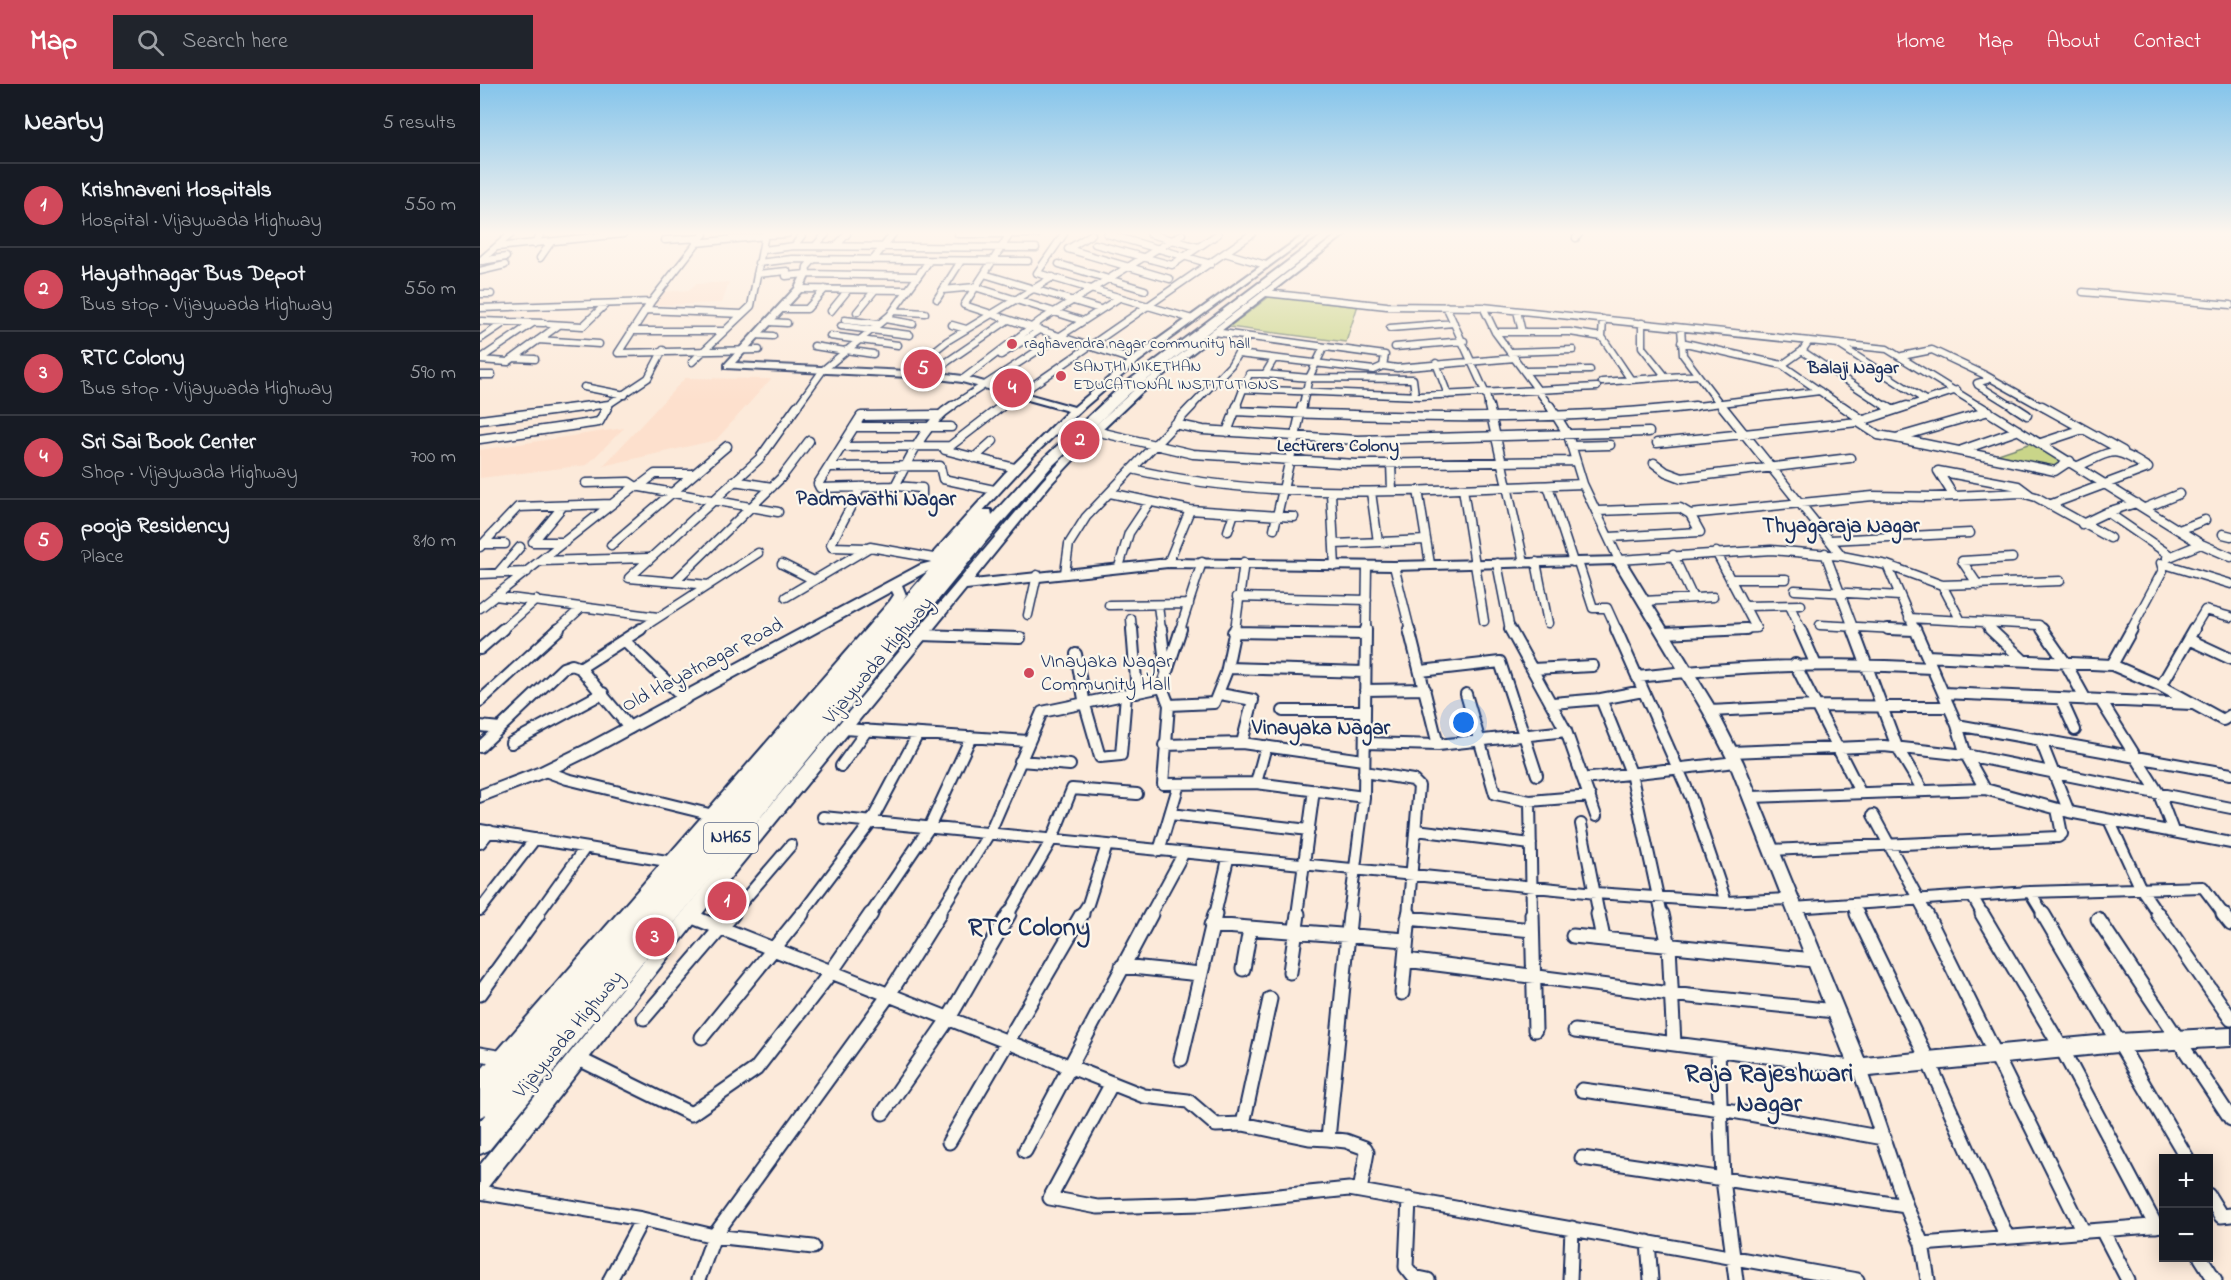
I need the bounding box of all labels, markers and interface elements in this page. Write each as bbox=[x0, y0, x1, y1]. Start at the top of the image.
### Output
search box bbox=[113, 15, 533, 69]
text: Map bbox=[30, 22, 77, 63]
icon: search bbox=[134, 26, 167, 59]
text: Search here bbox=[182, 26, 288, 58]
text: Home bbox=[1896, 27, 1945, 57]
text: Map bbox=[1978, 27, 2013, 57]
text: About bbox=[2046, 27, 2100, 57]
text: Contact bbox=[2133, 27, 2201, 57]
text: Nearby bbox=[24, 104, 103, 142]
text: 5 results bbox=[383, 109, 456, 138]
text: Krishnaveni Hospitals bbox=[81, 175, 272, 207]
text: 1 bbox=[40, 191, 47, 220]
text: 550 m bbox=[404, 191, 456, 220]
text: Hospital · Vijaywada Highway bbox=[81, 207, 322, 236]
text: Hayathnagar Bus Depot bbox=[81, 259, 305, 291]
text: 2 bbox=[39, 275, 48, 304]
text: 550 m bbox=[404, 275, 456, 304]
text: Bus stop · Vijaywada Highway bbox=[81, 291, 332, 320]
place label: raghavendra nagar community hall bbox=[1024, 332, 1250, 356]
marker: raghavendra nagar community hall bbox=[1005, 337, 1019, 351]
text: RTC Colony bbox=[81, 343, 184, 375]
pin: 5 bbox=[904, 346, 942, 392]
place label: SANTHI NIKETHAN EDUCATIONAL INSTITUTIONS bbox=[1073, 355, 1279, 397]
district label: Balaji Nagar bbox=[1806, 356, 1899, 383]
text: 3 bbox=[39, 359, 48, 388]
text: 590 m bbox=[409, 359, 456, 388]
pin: 4 bbox=[992, 366, 1032, 410]
marker: SANTHI NIKETHAN EDUCATIONAL INSTITUTIONS bbox=[1054, 369, 1068, 383]
text: Bus stop · Vijaywada Highway bbox=[81, 375, 332, 404]
pin: 2 bbox=[1060, 418, 1100, 462]
text: Sri Sai Book Center bbox=[81, 427, 256, 459]
district label: Lecturers Colony bbox=[1277, 434, 1399, 461]
text: 4 bbox=[39, 443, 48, 472]
text: 700 m bbox=[410, 443, 456, 472]
text: Shop · Vijaywada Highway bbox=[81, 459, 298, 488]
district label: Padmavathi Nagar bbox=[796, 485, 956, 517]
text: pooja Residency bbox=[81, 511, 229, 543]
district label: Thyagaraja Nagar bbox=[1762, 512, 1920, 544]
text: 5 bbox=[38, 527, 49, 556]
text: 810 m bbox=[413, 527, 456, 556]
text: Place bbox=[81, 543, 123, 572]
street label: Vijaywada Highway bbox=[816, 591, 942, 733]
street label: Old Hayatnagar Road bbox=[617, 611, 789, 722]
place label: VInayaka Nagar Community Hall bbox=[1040, 648, 1173, 700]
marker: VInayaka Nagar Community Hall bbox=[1022, 666, 1036, 680]
your location bbox=[1449, 708, 1478, 737]
district label: Vinayaka Nagar bbox=[1251, 714, 1390, 746]
road number: NH65 bbox=[704, 823, 758, 853]
pin: 1 bbox=[708, 878, 746, 924]
district label: RTC Colony bbox=[968, 910, 1090, 948]
pin: 3 bbox=[636, 914, 675, 960]
street label: Vijaywada Highway bbox=[506, 965, 632, 1107]
district label: Raja Rajeshwari Nagar bbox=[1685, 1056, 1853, 1125]
map controls bbox=[2159, 1154, 2213, 1262]
button: + bbox=[2159, 1154, 2213, 1208]
button: − bbox=[2159, 1208, 2213, 1262]

